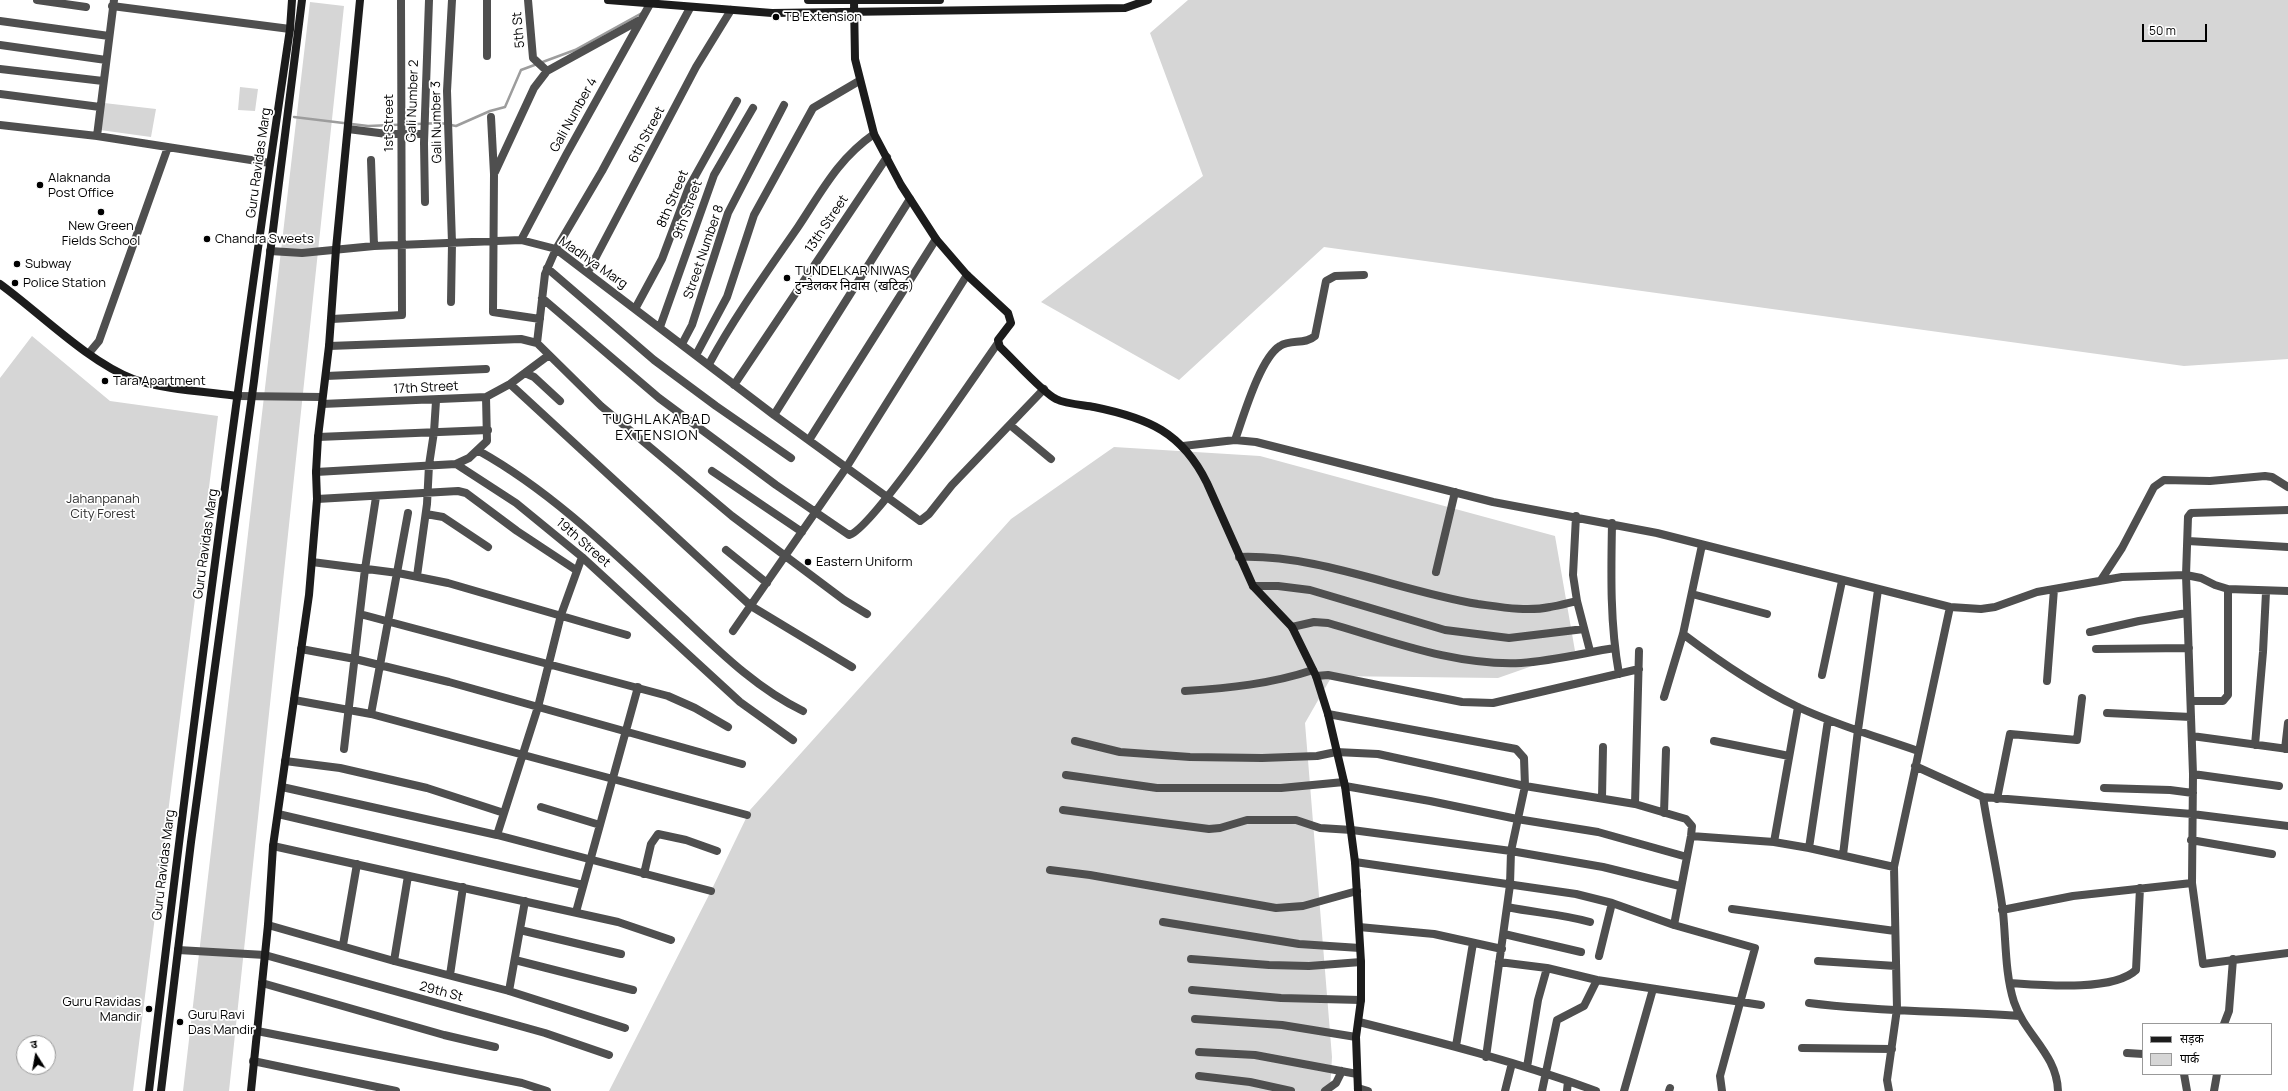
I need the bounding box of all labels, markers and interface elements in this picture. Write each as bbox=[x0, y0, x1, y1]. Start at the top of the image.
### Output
place label: TB Extension bbox=[784, 9, 862, 25]
street label: 5th St bbox=[510, 11, 528, 49]
marker: TB Extension bbox=[771, 12, 781, 22]
scale bar bbox=[2144, 16, 2209, 42]
text: 50 m bbox=[2149, 22, 2176, 39]
street label: Gali Number 2 bbox=[404, 59, 422, 143]
street label: Gali Number 4 bbox=[547, 75, 601, 155]
street label: Gali Number 3 bbox=[428, 81, 446, 163]
street label: 1st Street bbox=[381, 94, 397, 152]
street label: 6th Street bbox=[626, 104, 668, 166]
street label: Guru Ravidas Marg bbox=[244, 107, 274, 219]
street label: 8th Street bbox=[654, 168, 692, 230]
place label: Alaknanda Post Office bbox=[48, 170, 114, 201]
street label: 9th Street bbox=[670, 178, 706, 242]
marker: Alaknanda Post Office bbox=[35, 180, 45, 190]
street label: 13th Street bbox=[802, 192, 852, 256]
street label: Street Number 8 bbox=[681, 203, 727, 301]
marker: New Green Fields School bbox=[96, 207, 106, 217]
place label: New Green Fields School bbox=[62, 218, 140, 249]
place label: Chandra Sweets bbox=[215, 231, 314, 247]
marker: Chandra Sweets bbox=[202, 234, 212, 244]
street label: Madhya Marg bbox=[556, 234, 630, 292]
place label: Subway bbox=[25, 256, 71, 272]
marker: Subway bbox=[12, 259, 22, 269]
place label: TUNDELKAR NIWAS टुन्डेलकर निवास (खटिक) bbox=[795, 263, 914, 294]
marker: TUNDELKAR NIWAS टुन्डेलकर निवास (खटिक) bbox=[782, 273, 792, 283]
place label: Police Station bbox=[23, 275, 106, 291]
marker: Police Station bbox=[10, 278, 20, 288]
place label: Tara Apartment bbox=[113, 373, 206, 389]
marker: Tara Apartment bbox=[100, 376, 110, 386]
street label: 17th Street bbox=[393, 379, 459, 397]
district label: TUGHLAKABAD EXTENSION bbox=[603, 412, 711, 444]
street label: Guru Ravidas Marg bbox=[191, 488, 221, 600]
park label: Jahanpanah City Forest bbox=[66, 491, 140, 522]
street label: 19th Street bbox=[553, 515, 613, 571]
place label: Eastern Uniform bbox=[816, 554, 913, 570]
marker: Eastern Uniform bbox=[803, 557, 813, 567]
street label: Guru Ravidas Marg bbox=[149, 809, 179, 921]
street label: 29th St bbox=[418, 979, 464, 1005]
place label: Guru Ravidas Mandir bbox=[63, 994, 141, 1025]
marker: Guru Ravidas Mandir bbox=[144, 1004, 154, 1014]
place label: Guru Ravi Das Mandir bbox=[188, 1007, 255, 1038]
marker: Guru Ravi Das Mandir bbox=[175, 1017, 185, 1027]
legend bbox=[2142, 1023, 2272, 1075]
text: सड़क bbox=[2180, 1030, 2204, 1047]
north arrow bbox=[16, 1035, 56, 1075]
text: उ bbox=[29, 1036, 38, 1052]
text: पार्क bbox=[2180, 1050, 2199, 1067]

